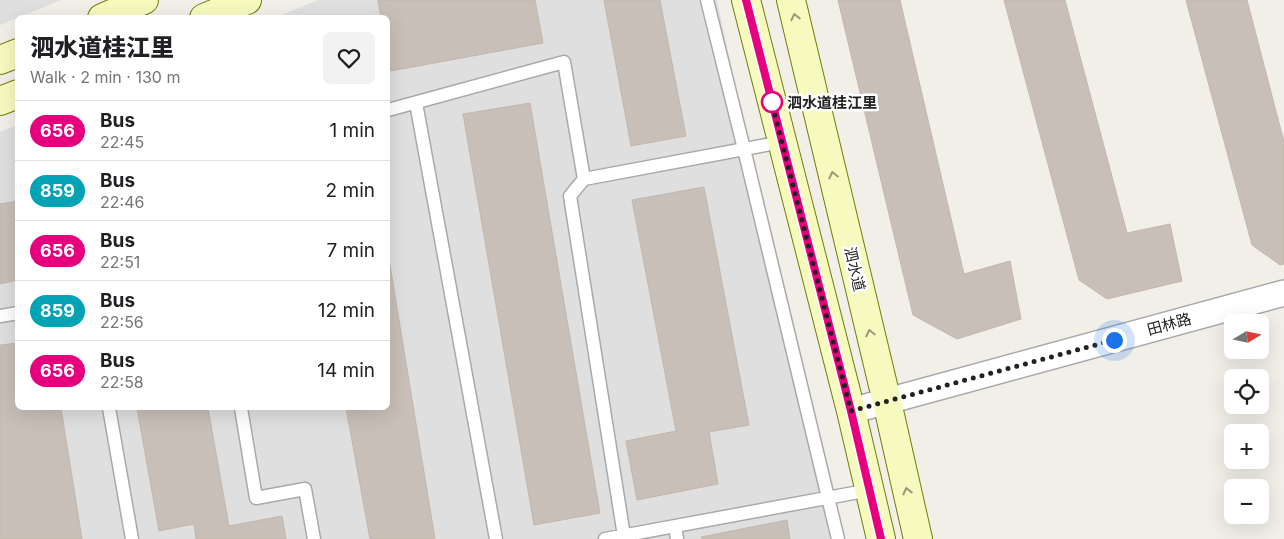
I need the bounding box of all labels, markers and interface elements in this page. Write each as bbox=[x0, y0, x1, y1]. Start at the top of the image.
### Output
one-way arrow bbox=[790, 13, 801, 22]
button: heart bbox=[323, 32, 375, 84]
text: 泗水道桂江里 bbox=[30, 33, 174, 62]
text: Walk · 2 min · 130 m bbox=[30, 67, 180, 87]
marker: 泗水道桂江里 bbox=[761, 91, 783, 113]
place label: 泗水道桂江里 bbox=[787, 93, 877, 112]
text: Bus bbox=[100, 109, 135, 132]
text: 1 min bbox=[329, 119, 375, 142]
text: 656 bbox=[40, 120, 75, 141]
text: 22:45 bbox=[100, 132, 144, 152]
text: Bus bbox=[100, 169, 135, 192]
one-way arrow bbox=[828, 172, 838, 180]
text: 2 min bbox=[326, 179, 375, 202]
text: 859 bbox=[40, 180, 75, 201]
text: 22:46 bbox=[100, 192, 144, 212]
text: Bus bbox=[100, 229, 135, 252]
text: 7 min bbox=[326, 239, 375, 262]
text: 656 bbox=[40, 240, 75, 261]
street label: 泗水道 bbox=[841, 245, 869, 293]
text: 22:51 bbox=[100, 252, 140, 272]
text: Bus bbox=[100, 289, 135, 312]
text: 12 min bbox=[318, 299, 375, 322]
text: 859 bbox=[40, 300, 75, 321]
street label: 田林路 bbox=[1145, 309, 1193, 339]
text: 22:56 bbox=[100, 312, 144, 332]
north arrow bbox=[1224, 314, 1269, 359]
map controls bbox=[1224, 314, 1269, 524]
your location bbox=[1102, 328, 1127, 353]
one-way arrow bbox=[865, 329, 876, 338]
text: Bus bbox=[100, 349, 135, 372]
text: 14 min bbox=[317, 359, 375, 382]
text: 656 bbox=[40, 360, 75, 381]
button: locate bbox=[1224, 369, 1269, 414]
text: 22:58 bbox=[100, 372, 144, 392]
button: + bbox=[1224, 424, 1269, 469]
button: − bbox=[1224, 479, 1269, 524]
one-way arrow bbox=[903, 487, 913, 496]

